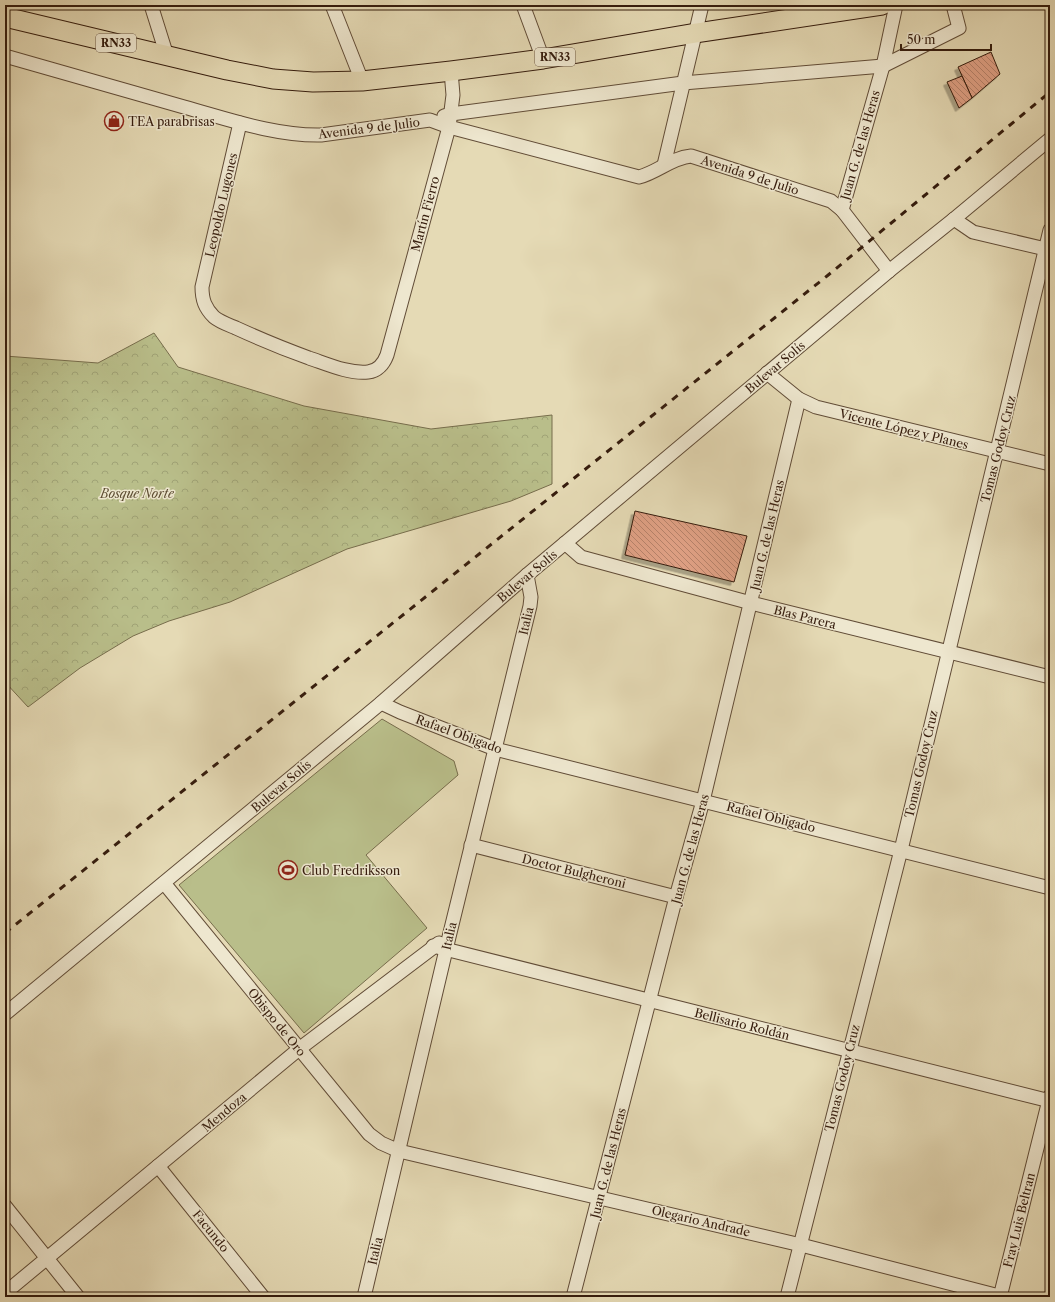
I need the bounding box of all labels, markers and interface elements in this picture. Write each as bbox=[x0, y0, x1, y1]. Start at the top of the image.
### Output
scale bar bbox=[901, 26, 991, 52]
text: 50 m bbox=[907, 32, 936, 47]
road number: RN33 bbox=[96, 34, 136, 52]
road number: RN33 bbox=[535, 48, 575, 66]
street label: Juan G. de las Heras bbox=[837, 89, 883, 203]
shop icon: TEA parabrisas bbox=[103, 110, 125, 132]
place label: TEA parabrisas bbox=[128, 114, 215, 129]
street label: Avenida 9 de Julio bbox=[316, 114, 421, 142]
street label: Leopoldo Lugones bbox=[202, 151, 240, 259]
street label: Avenida 9 de Julio bbox=[698, 152, 801, 198]
street label: Martín Fierro bbox=[408, 175, 442, 253]
street label: Bulevar Solís bbox=[742, 338, 808, 396]
street label: Tomas Godoy Cruz bbox=[977, 394, 1019, 504]
street label: Vicente López y Planes bbox=[837, 405, 970, 452]
street label: Juan G. de las Heras bbox=[747, 478, 787, 594]
park label: Bosque Norte bbox=[99, 486, 175, 501]
street label: Bulevar Solís bbox=[494, 547, 560, 605]
street label: Blas Parera bbox=[772, 602, 838, 632]
street label: Italia bbox=[515, 605, 537, 637]
street label: Tomas Godoy Cruz bbox=[901, 709, 941, 819]
street label: Rafael Obligado bbox=[414, 711, 504, 757]
street label: Bulevar Solís bbox=[248, 757, 314, 815]
street label: Juan G. de las Heras bbox=[668, 792, 712, 908]
street label: Rafael Obligado bbox=[725, 799, 817, 835]
street label: Doctor Bulgheroni bbox=[521, 851, 628, 891]
sports icon: Club Fredriksson bbox=[277, 859, 299, 881]
place label: Club Fredriksson bbox=[302, 863, 401, 878]
street label: Italia bbox=[438, 920, 460, 952]
street label: Obispo de Oro bbox=[245, 985, 309, 1059]
street label: Bellisario Roldán bbox=[693, 1005, 792, 1043]
street label: Tomas Godoy Cruz bbox=[821, 1023, 863, 1133]
street label: Mendoza bbox=[199, 1089, 250, 1135]
street label: Juan G. de las Heras bbox=[587, 1106, 629, 1222]
street label: Fray Luis Beltran bbox=[1000, 1170, 1038, 1269]
street label: Olegario Andrade bbox=[650, 1202, 752, 1240]
street label: Facundo bbox=[190, 1207, 232, 1255]
street label: Italia bbox=[364, 1235, 386, 1267]

